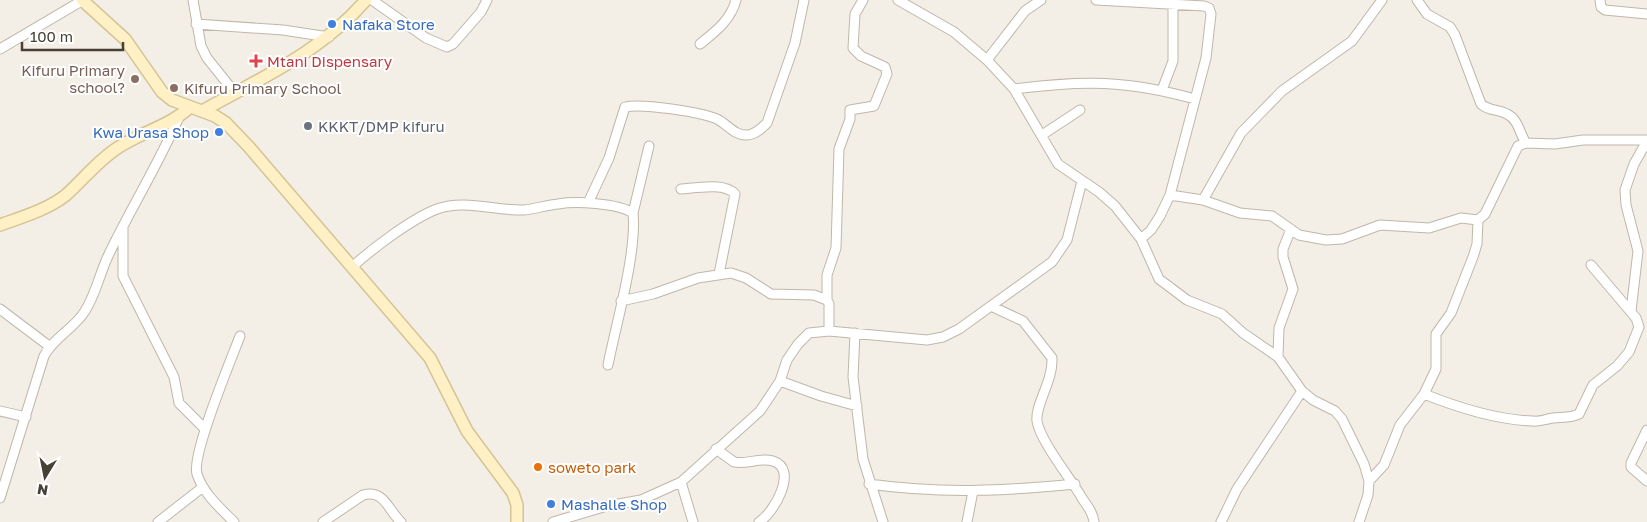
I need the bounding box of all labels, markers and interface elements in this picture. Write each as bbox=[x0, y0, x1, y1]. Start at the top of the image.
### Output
place label: Nafaka Store bbox=[342, 15, 435, 33]
marker: Nafaka Store bbox=[326, 18, 338, 30]
scale bar bbox=[22, 20, 124, 52]
text: 100 m bbox=[30, 27, 73, 45]
place label: Mtani Dispensary bbox=[267, 52, 393, 70]
marker: Mtani Dispensary bbox=[249, 54, 263, 68]
place label: Kifuru Primary school? bbox=[21, 61, 126, 96]
marker: Kifuru Primary school? bbox=[129, 73, 141, 85]
place label: Kifuru Primary School bbox=[184, 79, 341, 97]
marker: Kifuru Primary School bbox=[168, 82, 180, 94]
place label: KKKT/DMP kifuru bbox=[318, 117, 445, 135]
marker: KKKT/DMP kifuru bbox=[302, 120, 314, 132]
place label: Kwa Urasa Shop bbox=[93, 123, 209, 141]
marker: Kwa Urasa Shop bbox=[213, 126, 225, 138]
north arrow bbox=[20, 452, 70, 502]
place label: soweto park bbox=[548, 458, 637, 476]
marker: soweto park bbox=[532, 461, 544, 473]
text: N bbox=[36, 481, 49, 500]
place label: Mashalle Shop bbox=[561, 495, 667, 513]
marker: Mashalle Shop bbox=[545, 498, 557, 510]

